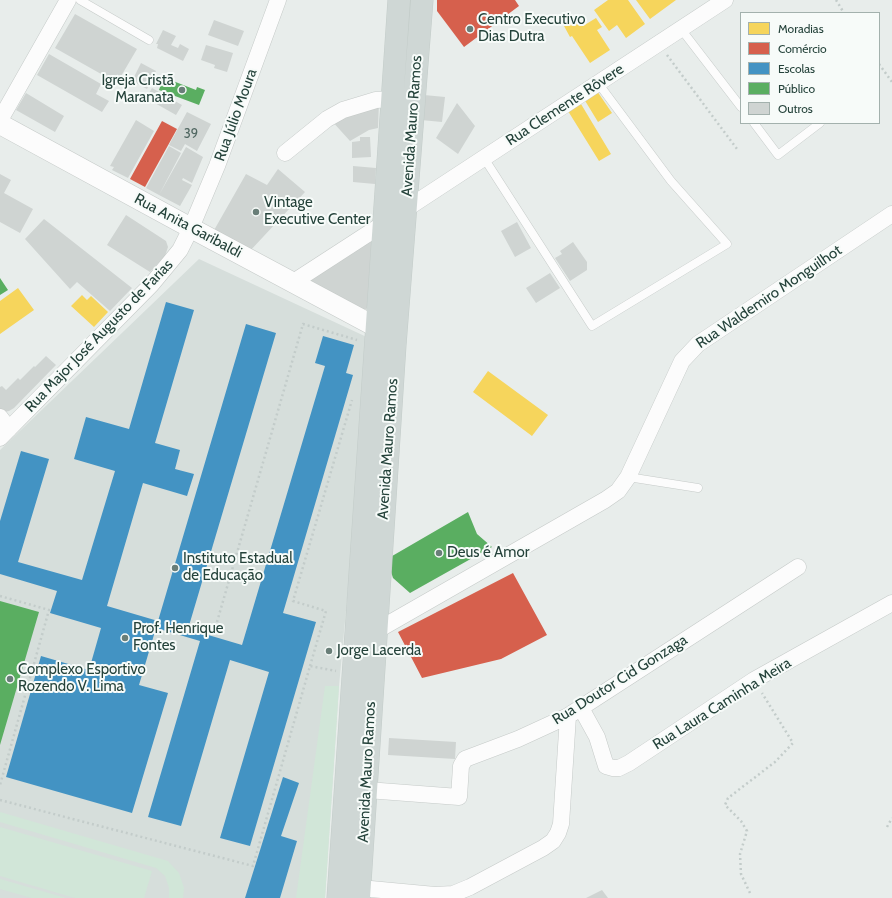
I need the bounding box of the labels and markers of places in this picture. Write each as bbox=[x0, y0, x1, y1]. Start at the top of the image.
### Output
place label: Centro Executivo Dias Dutra bbox=[478, 11, 585, 46]
marker: Centro Executivo Dias Dutra bbox=[465, 24, 475, 34]
place label: Igreja Cristã Maranata bbox=[101, 72, 174, 107]
marker: Igreja Cristã Maranata bbox=[177, 85, 187, 95]
place label: Vintage Executive Center bbox=[264, 194, 370, 229]
marker: Vintage Executive Center bbox=[251, 207, 261, 217]
place label: Deus é Amor bbox=[447, 544, 529, 562]
marker: Deus é Amor bbox=[434, 548, 444, 558]
place label: Instituto Estadual de Educação bbox=[183, 550, 293, 585]
marker: Instituto Estadual de Educação bbox=[170, 563, 180, 573]
place label: Prof. Henrique Fontes bbox=[133, 620, 223, 655]
marker: Prof. Henrique Fontes bbox=[120, 633, 130, 643]
place label: Jorge Lacerda bbox=[337, 642, 421, 660]
marker: Jorge Lacerda bbox=[324, 646, 334, 656]
place label: Complexo Esportivo Rozendo V. Lima bbox=[18, 661, 146, 696]
marker: Complexo Esportivo Rozendo V. Lima bbox=[5, 674, 15, 684]

